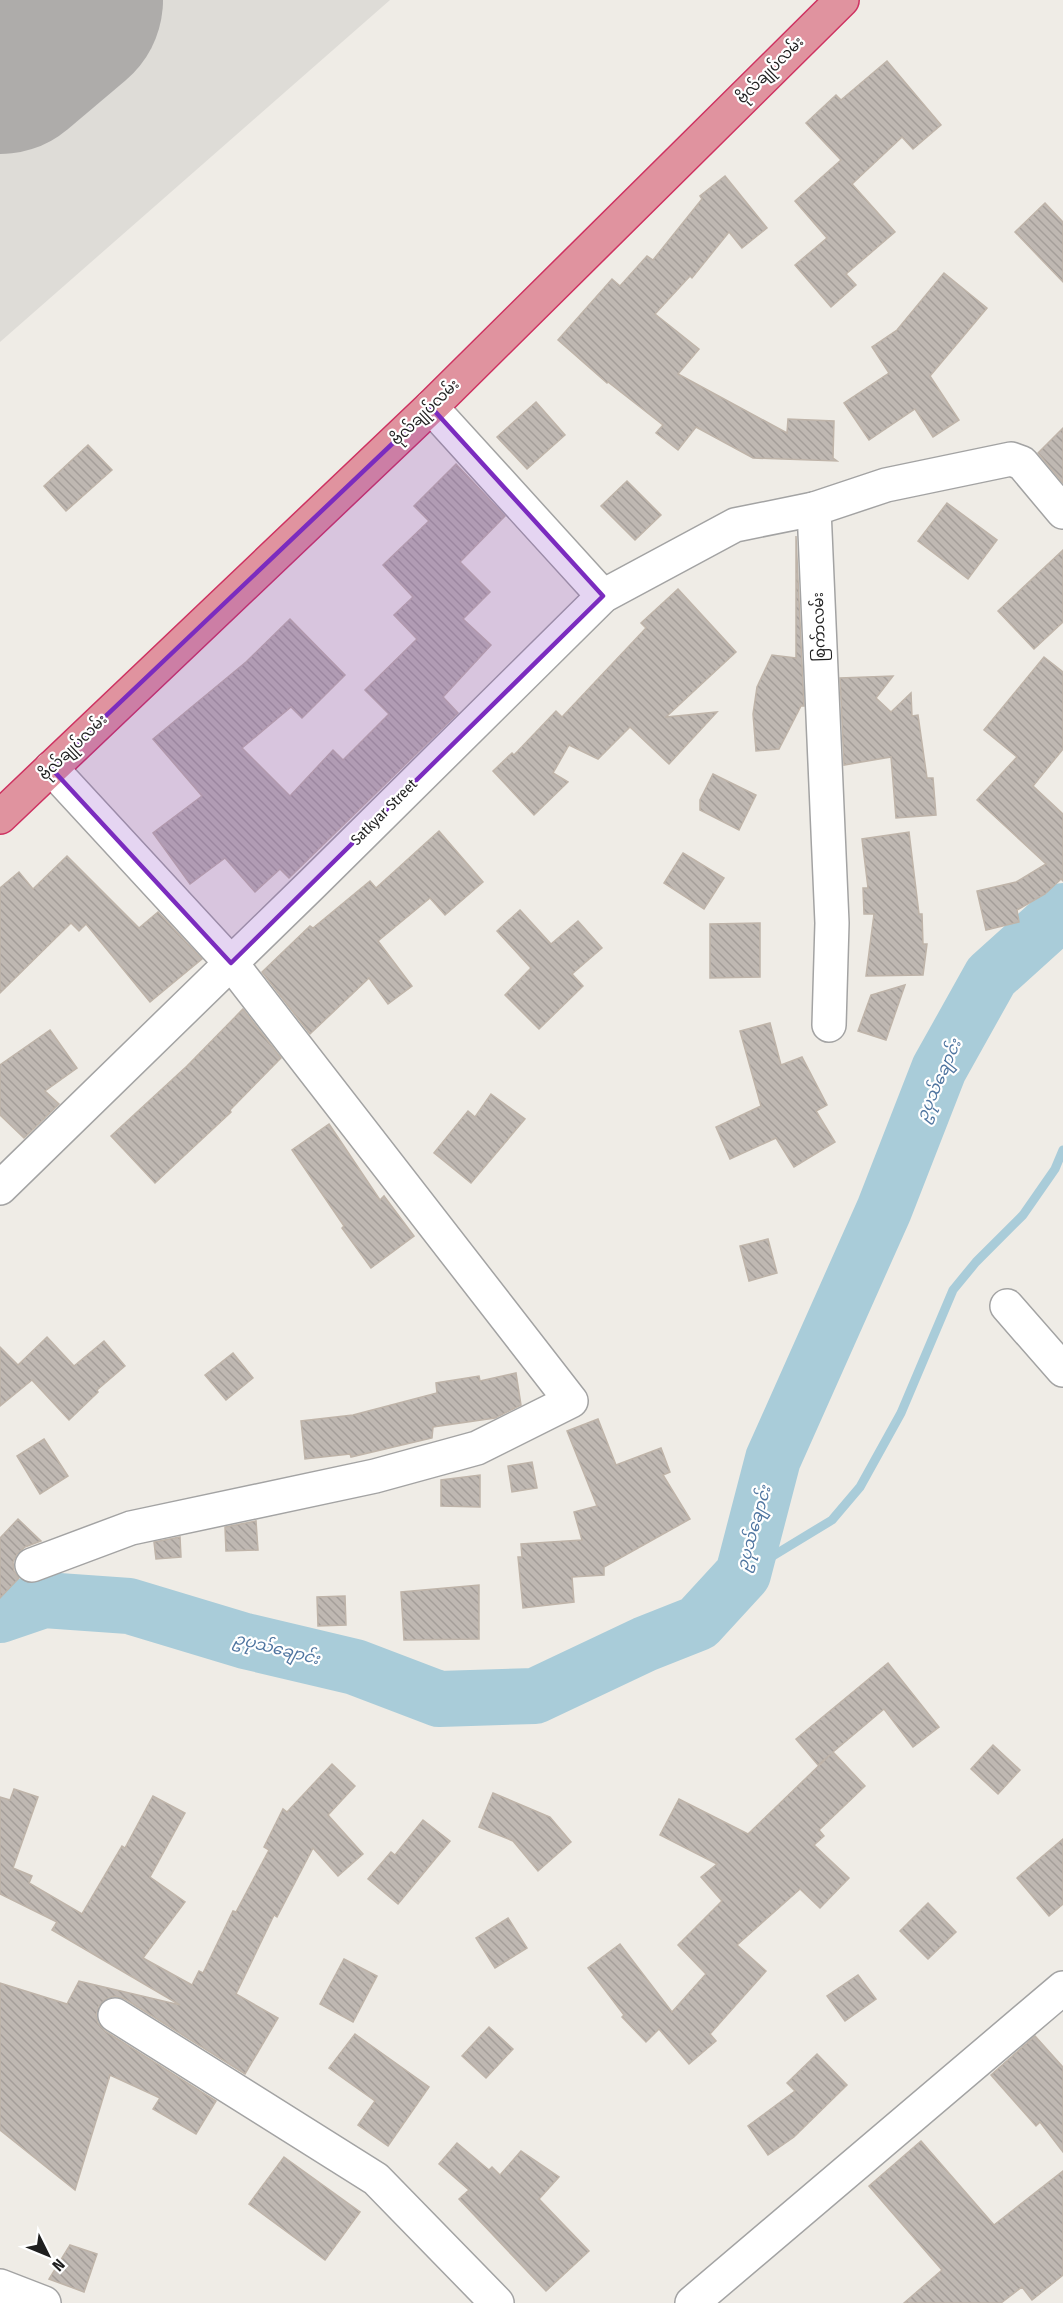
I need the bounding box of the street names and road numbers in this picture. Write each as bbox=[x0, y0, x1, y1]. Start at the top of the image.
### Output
street label: ဗိုလ်ချုပ်လမ်း bbox=[732, 32, 809, 109]
street label: ဗိုလ်ချုပ်လမ်း bbox=[387, 374, 465, 451]
street label: စြက်ာလမ်း bbox=[808, 592, 832, 662]
street label: ဗိုလ်ချုပ်လမ်း bbox=[35, 709, 113, 786]
street label: Satkyar Street bbox=[347, 775, 421, 849]

